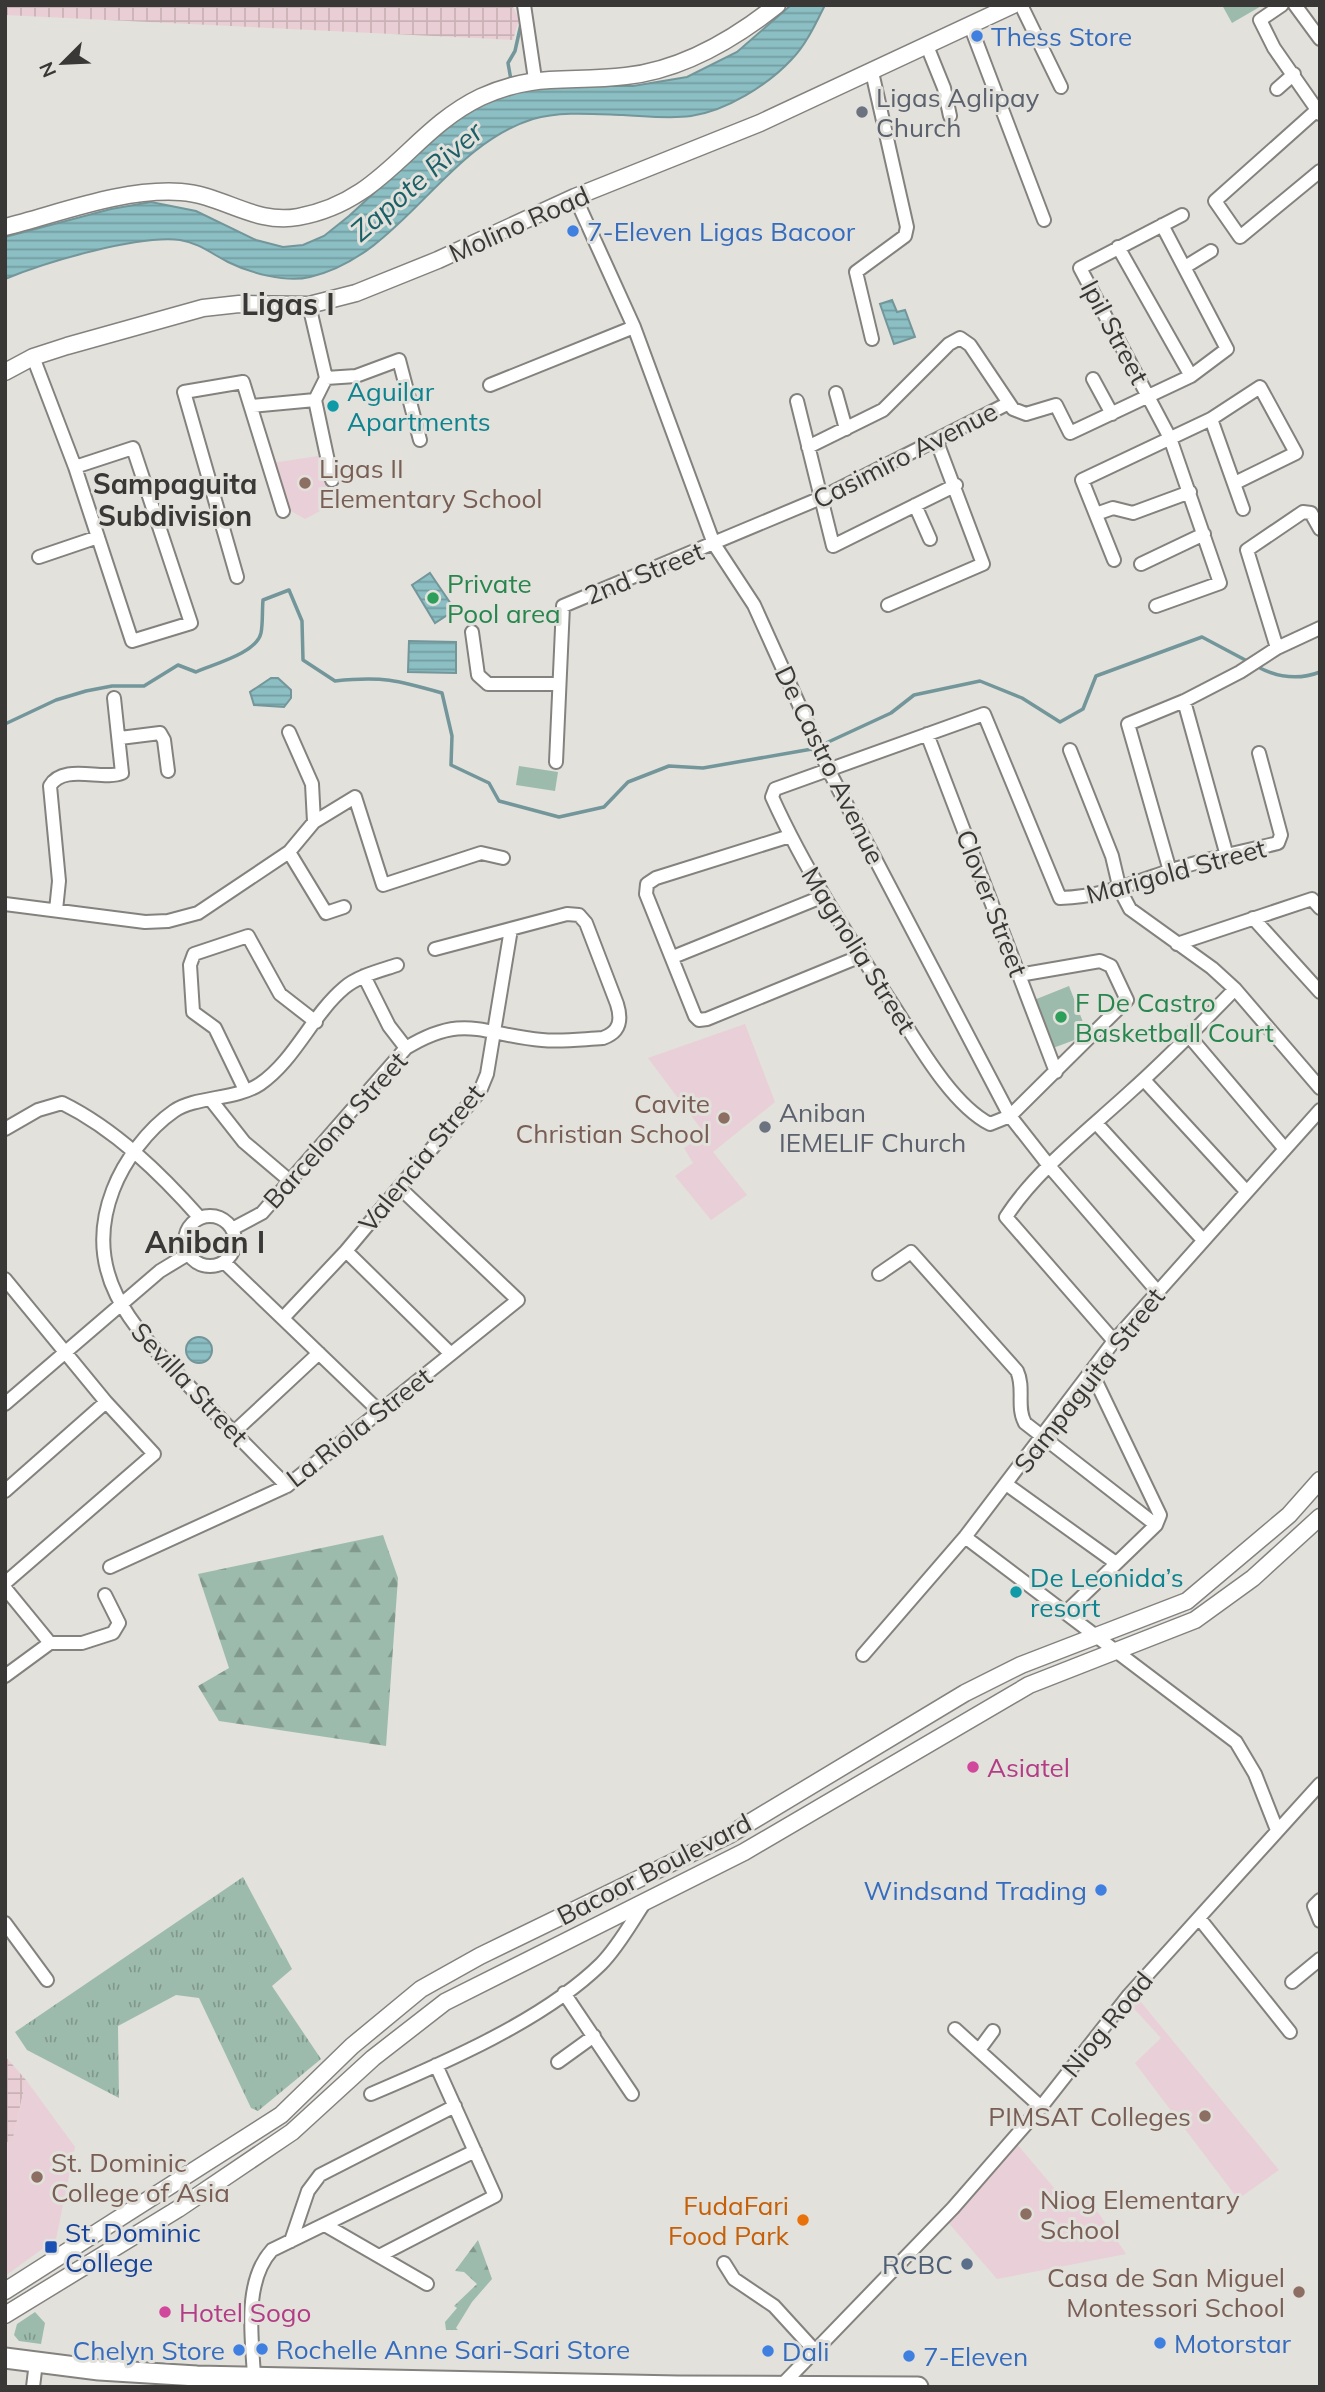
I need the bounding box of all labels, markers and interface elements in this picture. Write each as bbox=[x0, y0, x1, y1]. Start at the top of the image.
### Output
place label: Thess Store bbox=[991, 20, 1132, 53]
north arrow bbox=[28, 28, 98, 98]
marker: Thess Store bbox=[969, 28, 985, 44]
text: N bbox=[34, 58, 61, 81]
place label: Ligas Aglipay Church bbox=[876, 81, 1039, 144]
marker: Ligas Aglipay Church bbox=[854, 104, 870, 120]
water label: Zapote River bbox=[343, 113, 491, 248]
street label: Molino Road bbox=[444, 178, 594, 270]
place label: 7-Eleven Ligas Bacoor bbox=[587, 215, 856, 248]
marker: 7-Eleven Ligas Bacoor bbox=[565, 223, 581, 239]
street label: Ipil Street bbox=[1074, 274, 1156, 390]
district label: Ligas I bbox=[241, 285, 335, 323]
place label: Aguilar Apartments bbox=[347, 375, 491, 438]
street label: Casimiro Avenue bbox=[807, 394, 1003, 516]
marker: Aguilar Apartments bbox=[325, 398, 341, 414]
place label: Ligas II Elementary School bbox=[319, 452, 543, 515]
district label: Sampaguita Subdivision bbox=[93, 466, 257, 533]
marker: Ligas II Elementary School bbox=[297, 475, 313, 491]
street label: 2nd Street bbox=[580, 534, 708, 612]
place label: Private Pool area bbox=[447, 567, 561, 630]
marker: Private Pool area bbox=[425, 590, 441, 606]
street label: De Castro Avenue bbox=[768, 660, 892, 870]
street label: Clover Street bbox=[949, 825, 1035, 981]
street label: Marigold Street bbox=[1083, 831, 1269, 911]
street label: Magnolia Street bbox=[795, 861, 923, 1039]
place label: F De Castro Basketball Court bbox=[1075, 986, 1274, 1049]
marker: F De Castro Basketball Court bbox=[1053, 1009, 1069, 1025]
street label: Barcelona Street bbox=[256, 1045, 414, 1215]
street label: Valencia Street bbox=[351, 1077, 491, 1239]
place label: Cavite Christian School bbox=[515, 1087, 710, 1150]
place label: Aniban IEMELIF Church bbox=[779, 1096, 966, 1159]
marker: Cavite Christian School bbox=[716, 1110, 732, 1126]
marker: Aniban IEMELIF Church bbox=[757, 1119, 773, 1135]
district label: Aniban I bbox=[145, 1223, 265, 1261]
street label: Sampaguita Street bbox=[1006, 1281, 1172, 1479]
street label: Sevilla Street bbox=[124, 1315, 256, 1453]
street label: La Riola Street bbox=[279, 1360, 439, 1494]
place label: De Leonida’s resort bbox=[1030, 1561, 1184, 1624]
marker: De Leonida’s resort bbox=[1008, 1584, 1024, 1600]
place label: Asiatel bbox=[987, 1751, 1070, 1784]
marker: Asiatel bbox=[965, 1759, 981, 1775]
street label: Bacoor Boulevard bbox=[551, 1806, 757, 1932]
place label: Windsand Trading bbox=[864, 1874, 1087, 1907]
marker: Windsand Trading bbox=[1093, 1882, 1109, 1898]
street label: Niog Road bbox=[1054, 1964, 1160, 2084]
place label: PIMSAT Colleges bbox=[988, 2100, 1191, 2133]
marker: PIMSAT Colleges bbox=[1197, 2108, 1213, 2124]
place label: St. Dominic College of Asia bbox=[51, 2146, 230, 2209]
marker: St. Dominic College of Asia bbox=[29, 2169, 45, 2185]
place label: Niog Elementary School bbox=[1040, 2183, 1240, 2246]
place label: FudaFari Food Park bbox=[668, 2189, 790, 2252]
marker: Niog Elementary School bbox=[1018, 2206, 1034, 2222]
marker: FudaFari Food Park bbox=[795, 2212, 811, 2228]
place label: St. Dominic College bbox=[65, 2216, 201, 2279]
marker: St. Dominic College bbox=[43, 2239, 59, 2255]
place label: RCBC bbox=[882, 2248, 953, 2281]
marker: RCBC bbox=[959, 2256, 975, 2272]
place label: Casa de San Miguel Montessori School bbox=[1047, 2261, 1285, 2324]
marker: Casa de San Miguel Montessori School bbox=[1291, 2284, 1307, 2300]
place label: Hotel Sogo bbox=[179, 2296, 311, 2329]
marker: Hotel Sogo bbox=[157, 2304, 173, 2320]
place label: Motorstar bbox=[1174, 2327, 1292, 2360]
place label: Rochelle Anne Sari-Sari Store bbox=[276, 2333, 630, 2366]
place label: Chelyn Store bbox=[72, 2334, 225, 2367]
place label: Dali bbox=[782, 2335, 829, 2368]
marker: Motorstar bbox=[1152, 2335, 1168, 2351]
place label: 7-Eleven bbox=[923, 2340, 1028, 2373]
marker: Rochelle Anne Sari-Sari Store bbox=[254, 2341, 270, 2357]
marker: Chelyn Store bbox=[231, 2342, 247, 2358]
marker: Dali bbox=[760, 2343, 776, 2359]
marker: 7-Eleven bbox=[901, 2348, 917, 2364]

